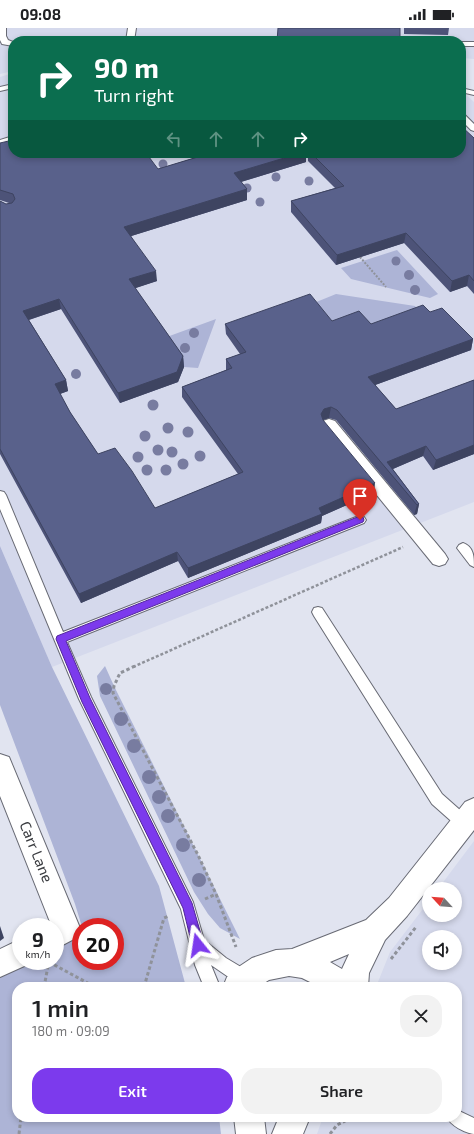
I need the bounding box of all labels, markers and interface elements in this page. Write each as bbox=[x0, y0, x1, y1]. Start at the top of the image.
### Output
text: 09:08 bbox=[20, 5, 61, 23]
text: 90 m bbox=[94, 50, 159, 84]
icon: right bbox=[28, 52, 80, 104]
text: Turn right bbox=[94, 84, 174, 106]
icon: left bbox=[163, 128, 185, 150]
icon: ahead bbox=[205, 128, 227, 150]
icon: ahead bbox=[247, 128, 269, 150]
icon: right bbox=[289, 128, 311, 150]
pin bbox=[343, 479, 377, 520]
icon: arrive bbox=[349, 485, 371, 507]
street label: Carr Lane bbox=[16, 818, 57, 885]
north arrow bbox=[422, 882, 462, 922]
map controls bbox=[422, 882, 462, 970]
speed limit sign: 20 bbox=[72, 918, 124, 970]
position arrow bbox=[177, 924, 219, 966]
text: 9 bbox=[32, 927, 44, 951]
button: sound bbox=[422, 930, 462, 970]
text: km/h bbox=[26, 948, 50, 960]
text: 1 min bbox=[32, 993, 89, 1022]
button: close bbox=[400, 995, 442, 1037]
text: 180 m · 09:09 bbox=[32, 1023, 110, 1039]
button: Exit bbox=[32, 1068, 233, 1114]
button: Share bbox=[241, 1068, 442, 1114]

